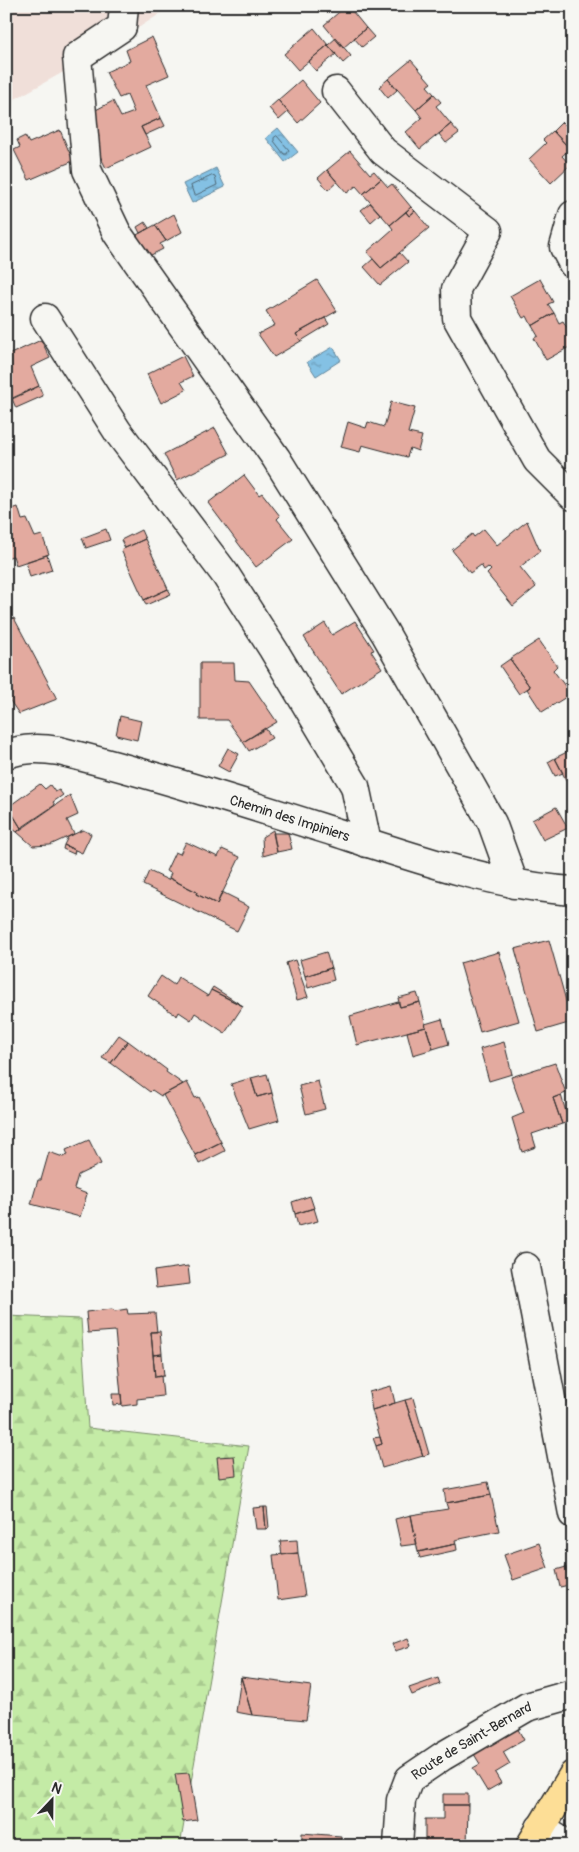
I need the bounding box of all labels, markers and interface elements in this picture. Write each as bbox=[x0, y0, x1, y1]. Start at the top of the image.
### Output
street label: Chemin des Impiniers bbox=[228, 792, 353, 845]
street label: Route de Saint-Bernard bbox=[408, 1698, 533, 1784]
north arrow bbox=[28, 1774, 78, 1824]
text: N bbox=[49, 1779, 64, 1798]

